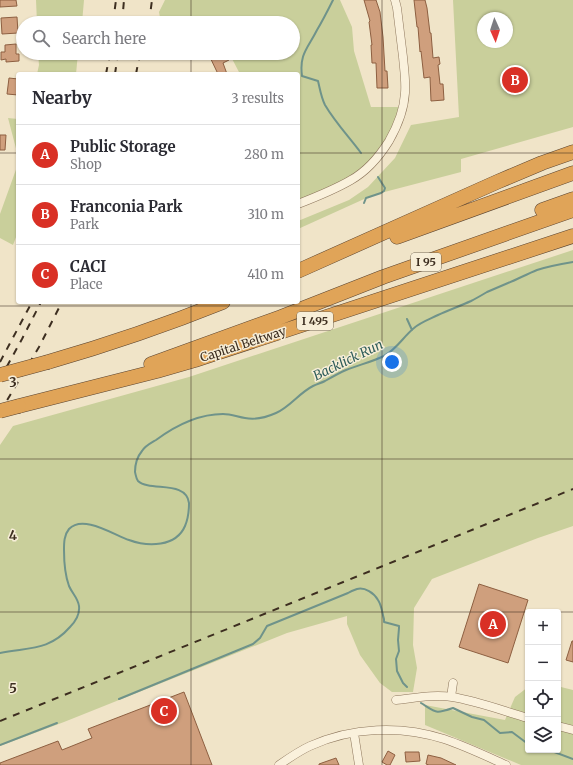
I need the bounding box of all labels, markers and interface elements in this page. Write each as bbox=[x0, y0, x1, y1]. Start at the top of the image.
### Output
north arrow bbox=[477, 12, 513, 48]
search box bbox=[16, 16, 300, 60]
icon: search bbox=[30, 27, 52, 49]
text: Search here bbox=[62, 29, 146, 48]
pin: B bbox=[502, 65, 528, 95]
text: Nearby bbox=[32, 87, 92, 109]
text: 3 results bbox=[231, 90, 284, 107]
text: Public Storage bbox=[70, 137, 176, 156]
text: A bbox=[40, 146, 50, 163]
text: 280 m bbox=[244, 146, 284, 163]
text: Shop bbox=[70, 156, 102, 173]
text: Franconia Park bbox=[70, 197, 183, 216]
text: B bbox=[40, 206, 50, 223]
text: 310 m bbox=[247, 206, 284, 223]
text: Park bbox=[70, 216, 99, 233]
road number: I 95 bbox=[411, 253, 441, 271]
text: CACI bbox=[70, 257, 106, 276]
text: C bbox=[41, 266, 49, 283]
text: 410 m bbox=[247, 266, 284, 283]
text: Place bbox=[70, 276, 103, 293]
road number: I 495 bbox=[297, 312, 333, 330]
street label: Capital Beltway bbox=[198, 323, 288, 365]
water label: Backlick Run bbox=[310, 336, 386, 384]
your location bbox=[382, 352, 402, 372]
text: 3 bbox=[9, 374, 17, 391]
text: 4 bbox=[9, 527, 18, 544]
pin: A bbox=[480, 609, 506, 639]
map controls bbox=[525, 609, 561, 753]
button: + bbox=[525, 609, 561, 645]
button: − bbox=[525, 645, 561, 681]
text: 5 bbox=[9, 680, 17, 697]
button: locate bbox=[525, 681, 561, 717]
pin: C bbox=[151, 696, 177, 726]
button: layers bbox=[525, 717, 561, 753]

